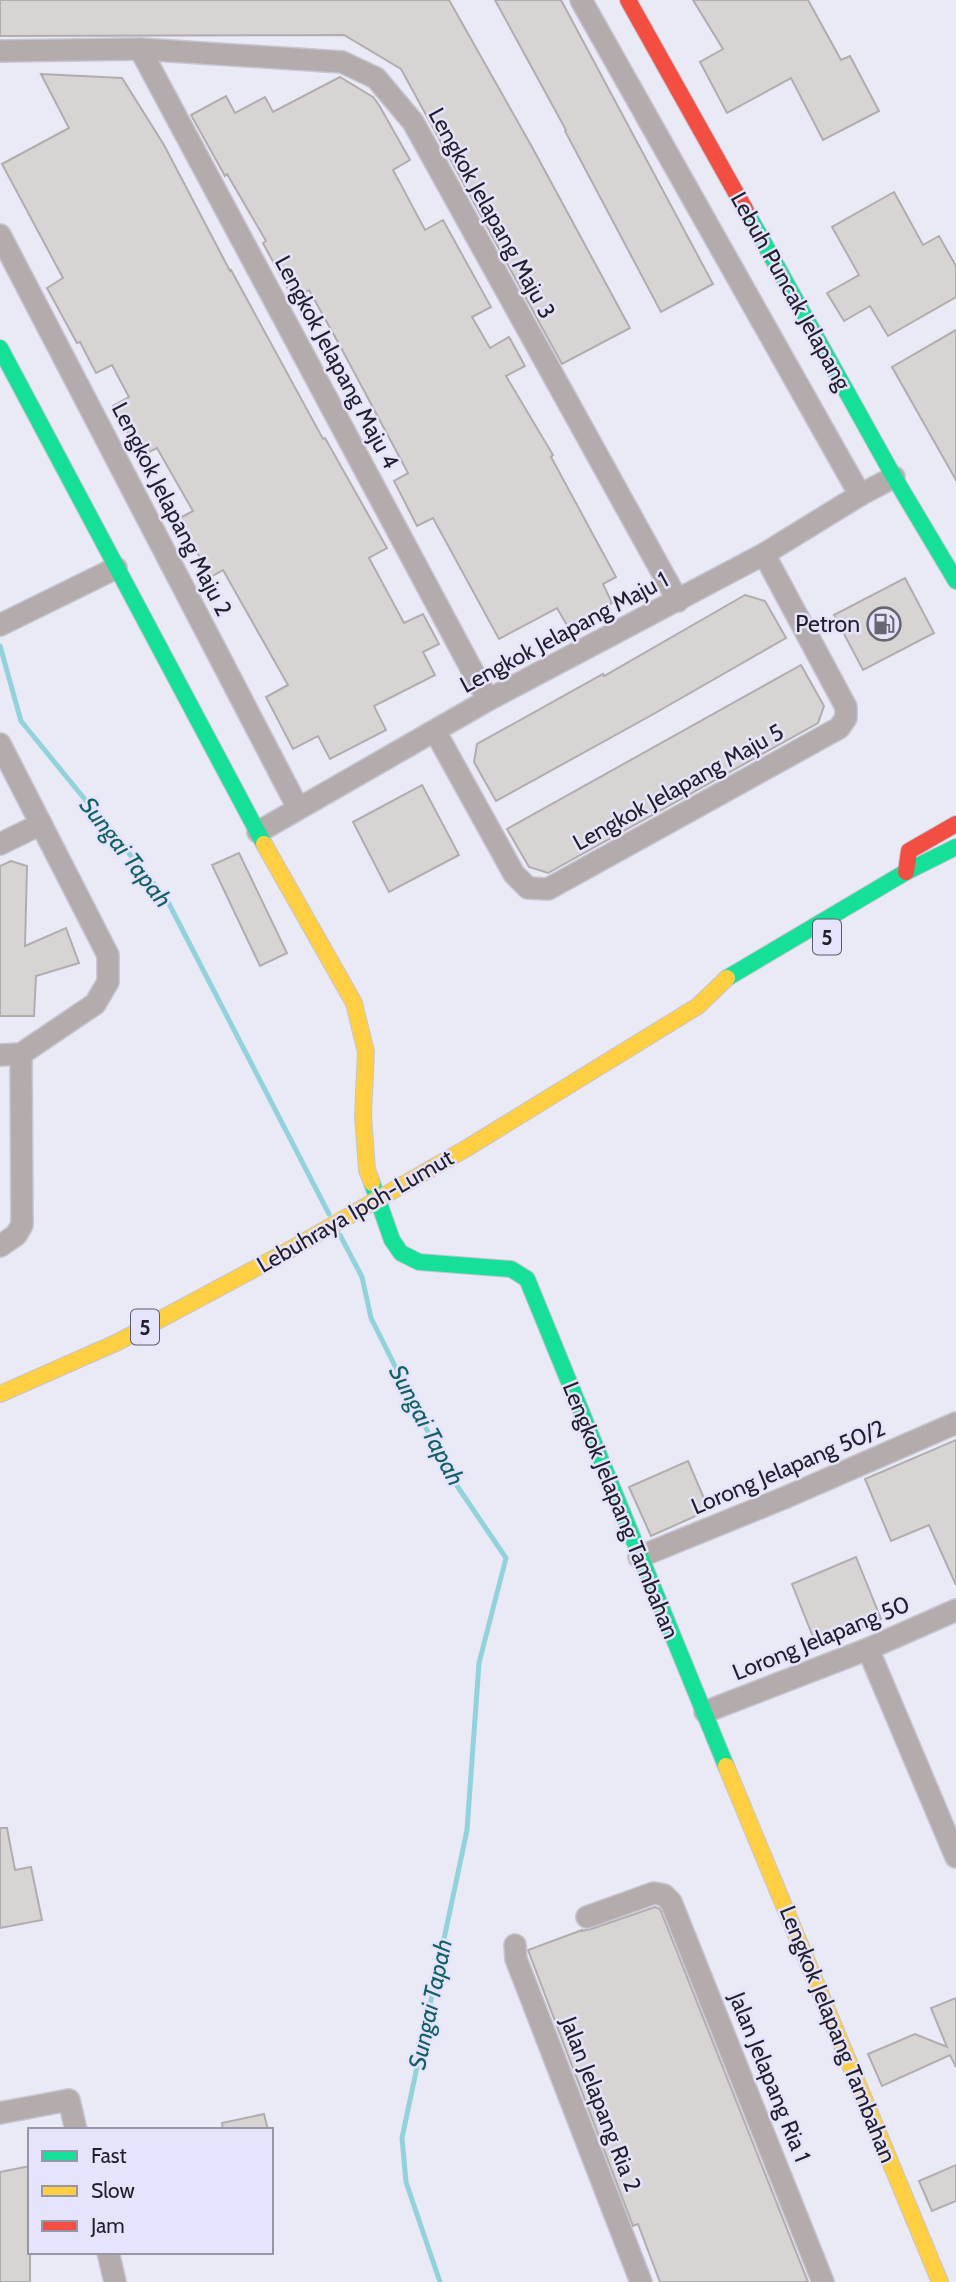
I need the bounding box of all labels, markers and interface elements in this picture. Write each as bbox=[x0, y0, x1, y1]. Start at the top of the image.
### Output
street label: Lengkok Jelapang Maju 3 bbox=[422, 103, 562, 323]
street label: Lebuh Puncak Jelapang bbox=[725, 187, 857, 396]
street label: Lengkok Jelapang Maju 4 bbox=[269, 251, 405, 473]
street label: Lengkok Jelapang Maju 2 bbox=[106, 397, 238, 621]
street label: Lengkok Jelapang Maju 1 bbox=[455, 565, 673, 699]
fuel station icon: Petron bbox=[865, 605, 903, 643]
place label: Petron bbox=[795, 610, 860, 638]
street label: Lengkok Jelapang Maju 5 bbox=[568, 717, 788, 857]
water label: Sungai Tapah bbox=[74, 791, 178, 913]
road number: 5 bbox=[813, 920, 841, 954]
street label: Lebuhraya Ipoh-Lumut bbox=[252, 1143, 459, 1279]
road number: 5 bbox=[131, 1310, 159, 1344]
water label: Sungai Tapah bbox=[383, 1360, 471, 1490]
street label: Lengkok Jelapang Tambahan bbox=[557, 1377, 685, 1643]
street label: Lorong Jelapang 50/2 bbox=[687, 1414, 889, 1520]
street label: Lorong Jelapang 50 bbox=[728, 1590, 914, 1686]
street label: Lengkok Jelapang Tambahan bbox=[774, 1901, 902, 2167]
water label: Sungai Tapah bbox=[402, 1936, 458, 2072]
street label: Jalan Jelapang Ria 1 bbox=[723, 1987, 817, 2166]
street label: Jalan Jelapang Ria 2 bbox=[554, 2012, 647, 2195]
legend bbox=[28, 2128, 273, 2254]
text: Fast bbox=[91, 2143, 127, 2168]
text: Slow bbox=[91, 2178, 135, 2203]
text: Jam bbox=[90, 2213, 125, 2238]

